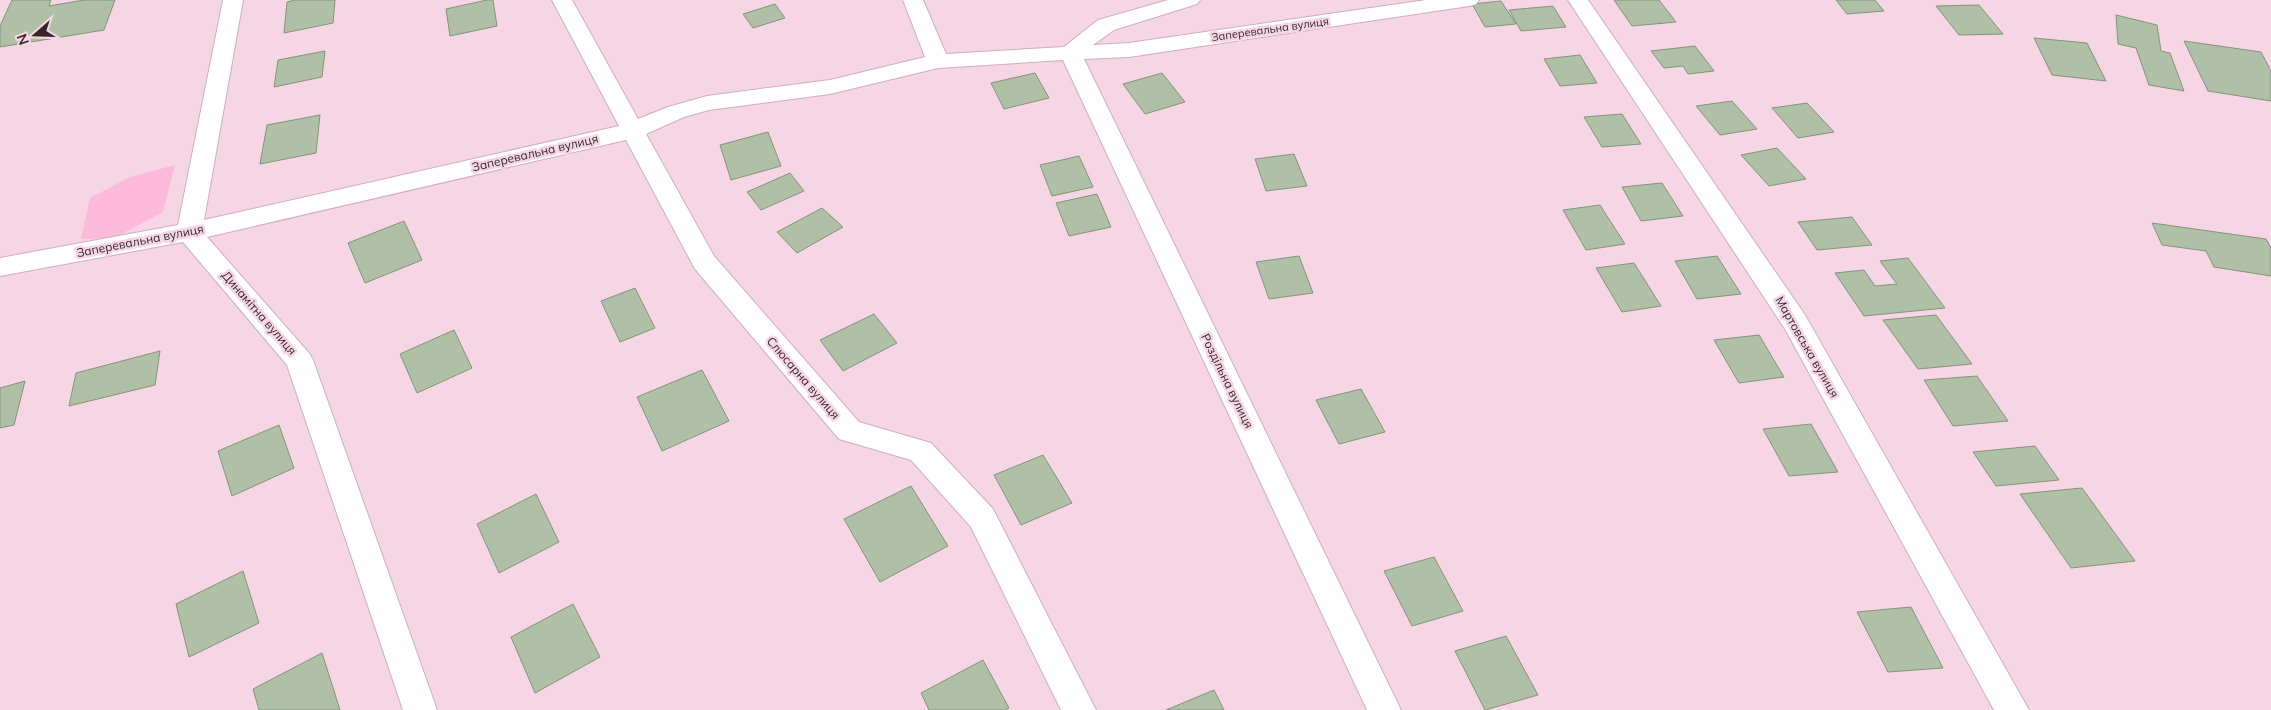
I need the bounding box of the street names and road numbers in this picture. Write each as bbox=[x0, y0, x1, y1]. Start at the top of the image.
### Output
street label: Заперевальна вулиця bbox=[1210, 14, 1330, 44]
street label: Заперевальна вулиця bbox=[470, 131, 599, 174]
street label: Заперевальна вулиця bbox=[75, 221, 205, 260]
street label: Динамітна вулиця bbox=[219, 268, 300, 358]
street label: Мартовська вулиця bbox=[1772, 293, 1843, 400]
street label: Роздільна вулиця bbox=[1198, 331, 1257, 430]
street label: Слюсарна вулиця bbox=[764, 334, 843, 422]

